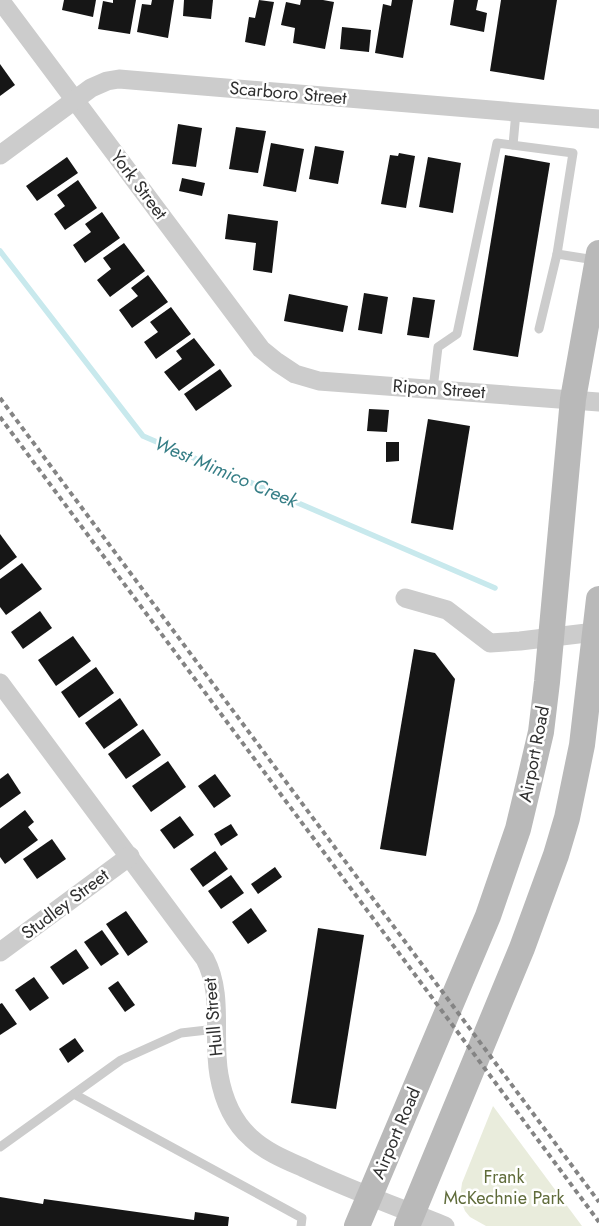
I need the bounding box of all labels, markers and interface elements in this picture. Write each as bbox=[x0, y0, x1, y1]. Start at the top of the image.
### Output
street label: Scarboro Street bbox=[228, 75, 348, 111]
street label: York Street bbox=[104, 145, 174, 226]
street label: Ripon Street bbox=[392, 373, 487, 405]
water label: West Mimico Creek bbox=[150, 430, 303, 515]
street label: Airport Road bbox=[512, 704, 556, 804]
street label: Studley Street bbox=[16, 862, 115, 945]
street label: Hull Street bbox=[197, 976, 229, 1057]
street label: Airport Road bbox=[365, 1083, 427, 1183]
park label: Frank McKechnie Park bbox=[443, 1164, 565, 1211]

